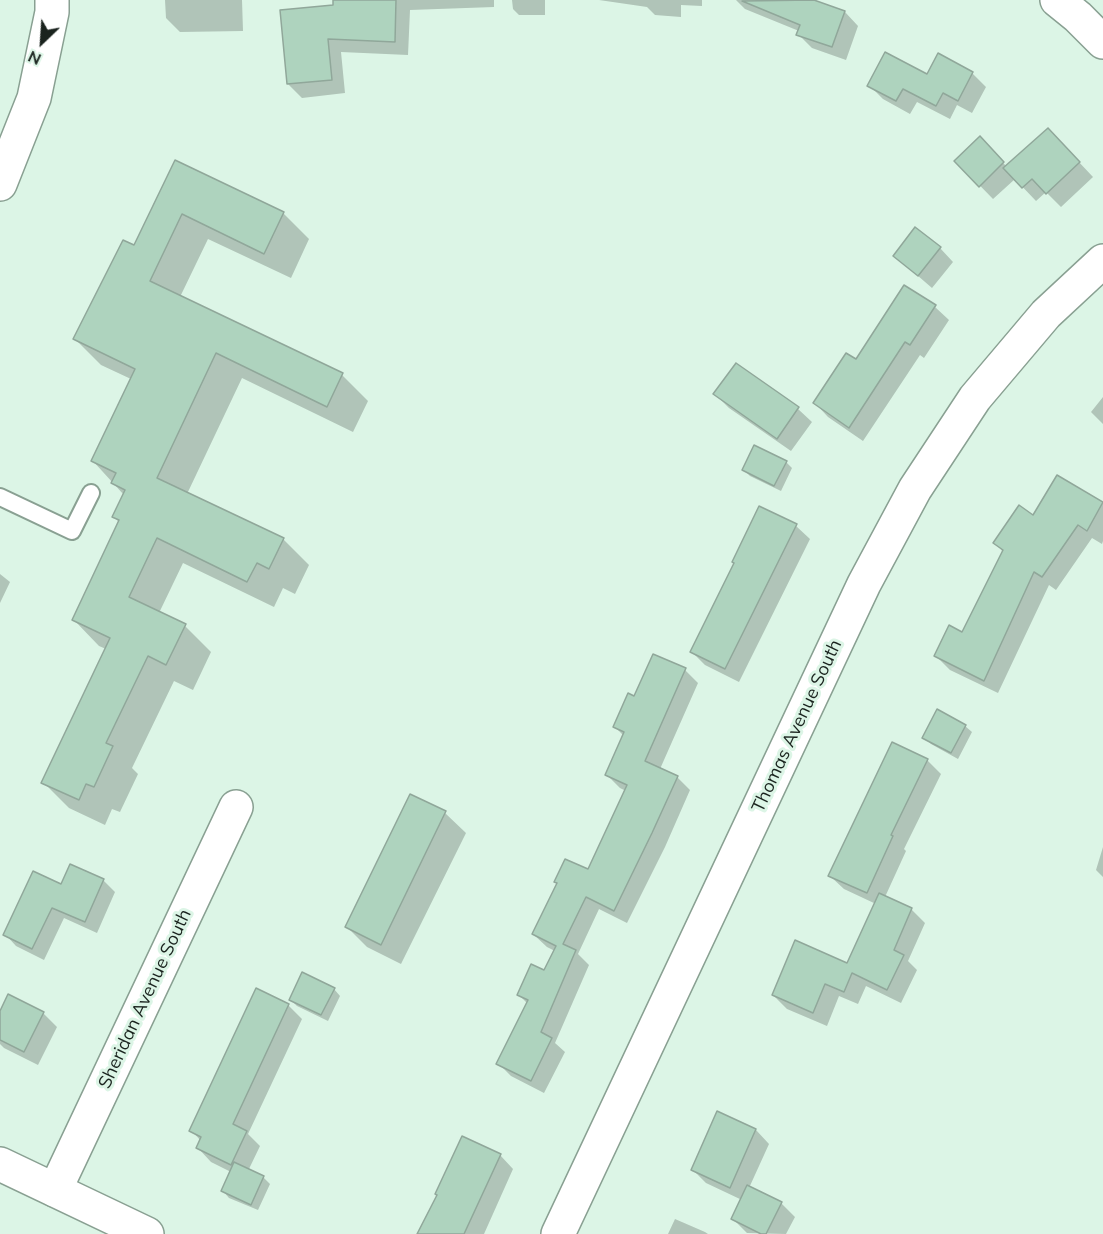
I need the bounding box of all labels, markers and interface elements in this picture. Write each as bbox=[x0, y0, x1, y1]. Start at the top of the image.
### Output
north arrow bbox=[12, 12, 72, 72]
text: N bbox=[25, 47, 44, 70]
street label: Thomas Avenue South bbox=[747, 636, 847, 816]
street label: Sheridan Avenue South bbox=[94, 906, 196, 1092]

